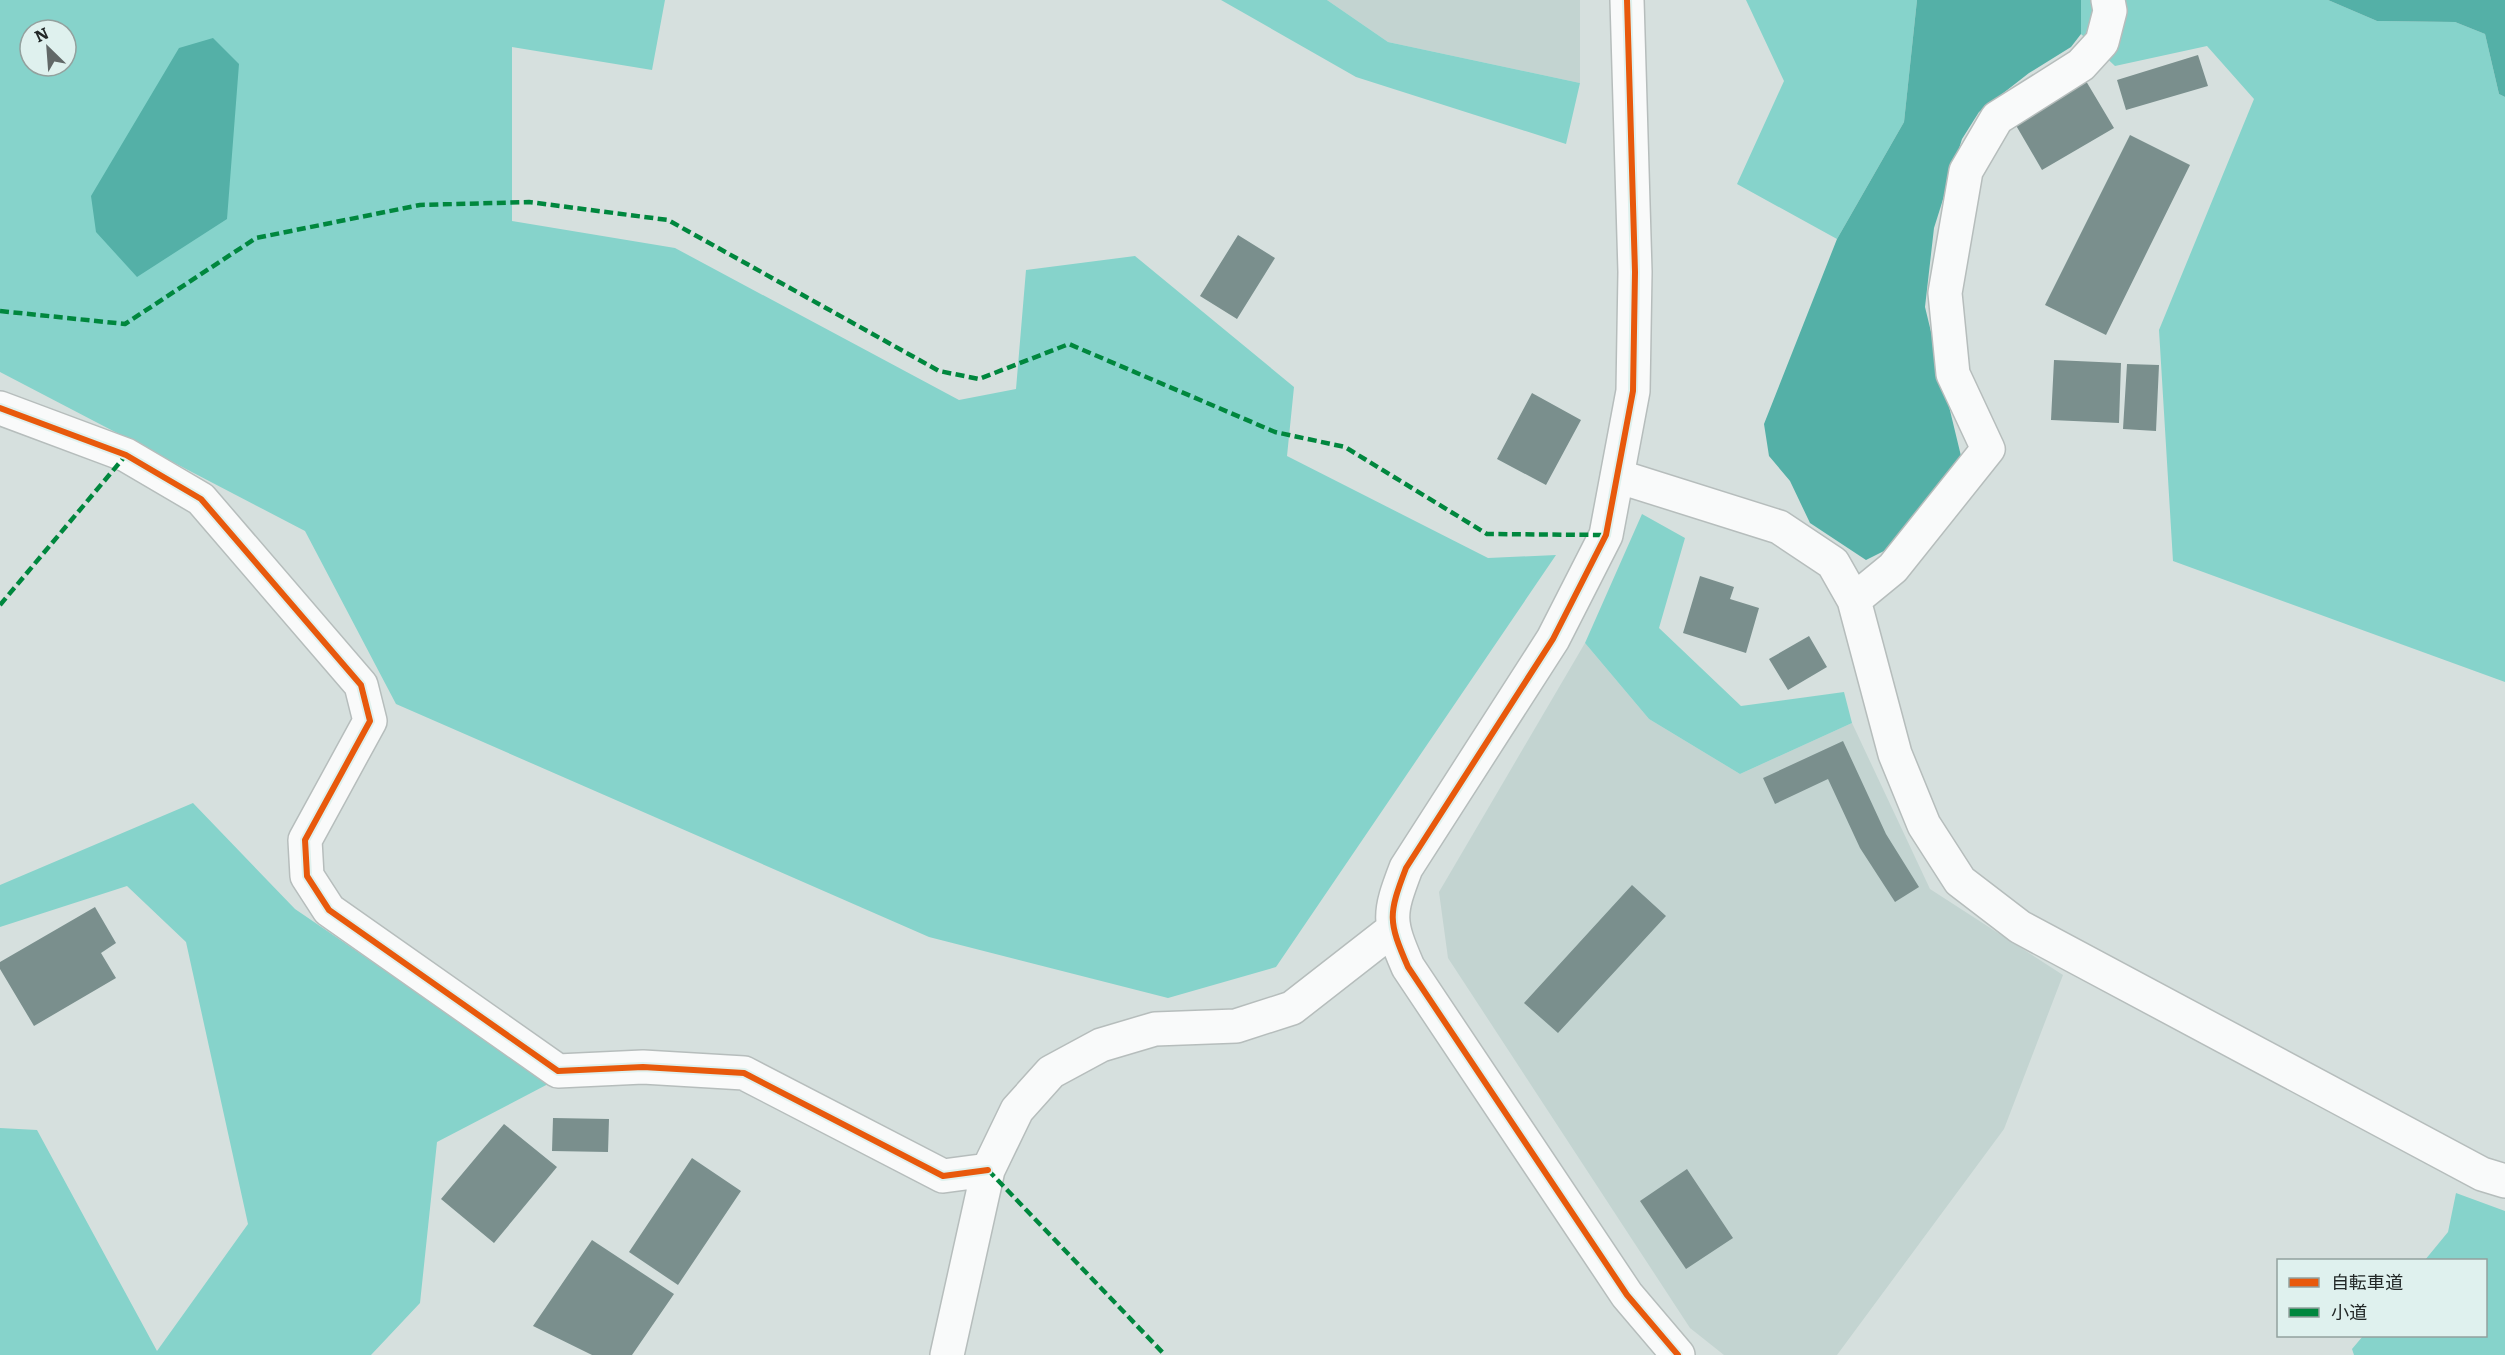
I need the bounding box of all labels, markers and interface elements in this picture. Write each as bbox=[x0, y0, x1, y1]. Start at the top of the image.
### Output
north arrow bbox=[18, 18, 78, 78]
text: N bbox=[30, 20, 52, 47]
legend bbox=[2277, 1259, 2487, 1337]
text: 自転車道 bbox=[2331, 1268, 2403, 1295]
text: 小道 bbox=[2331, 1298, 2367, 1325]

